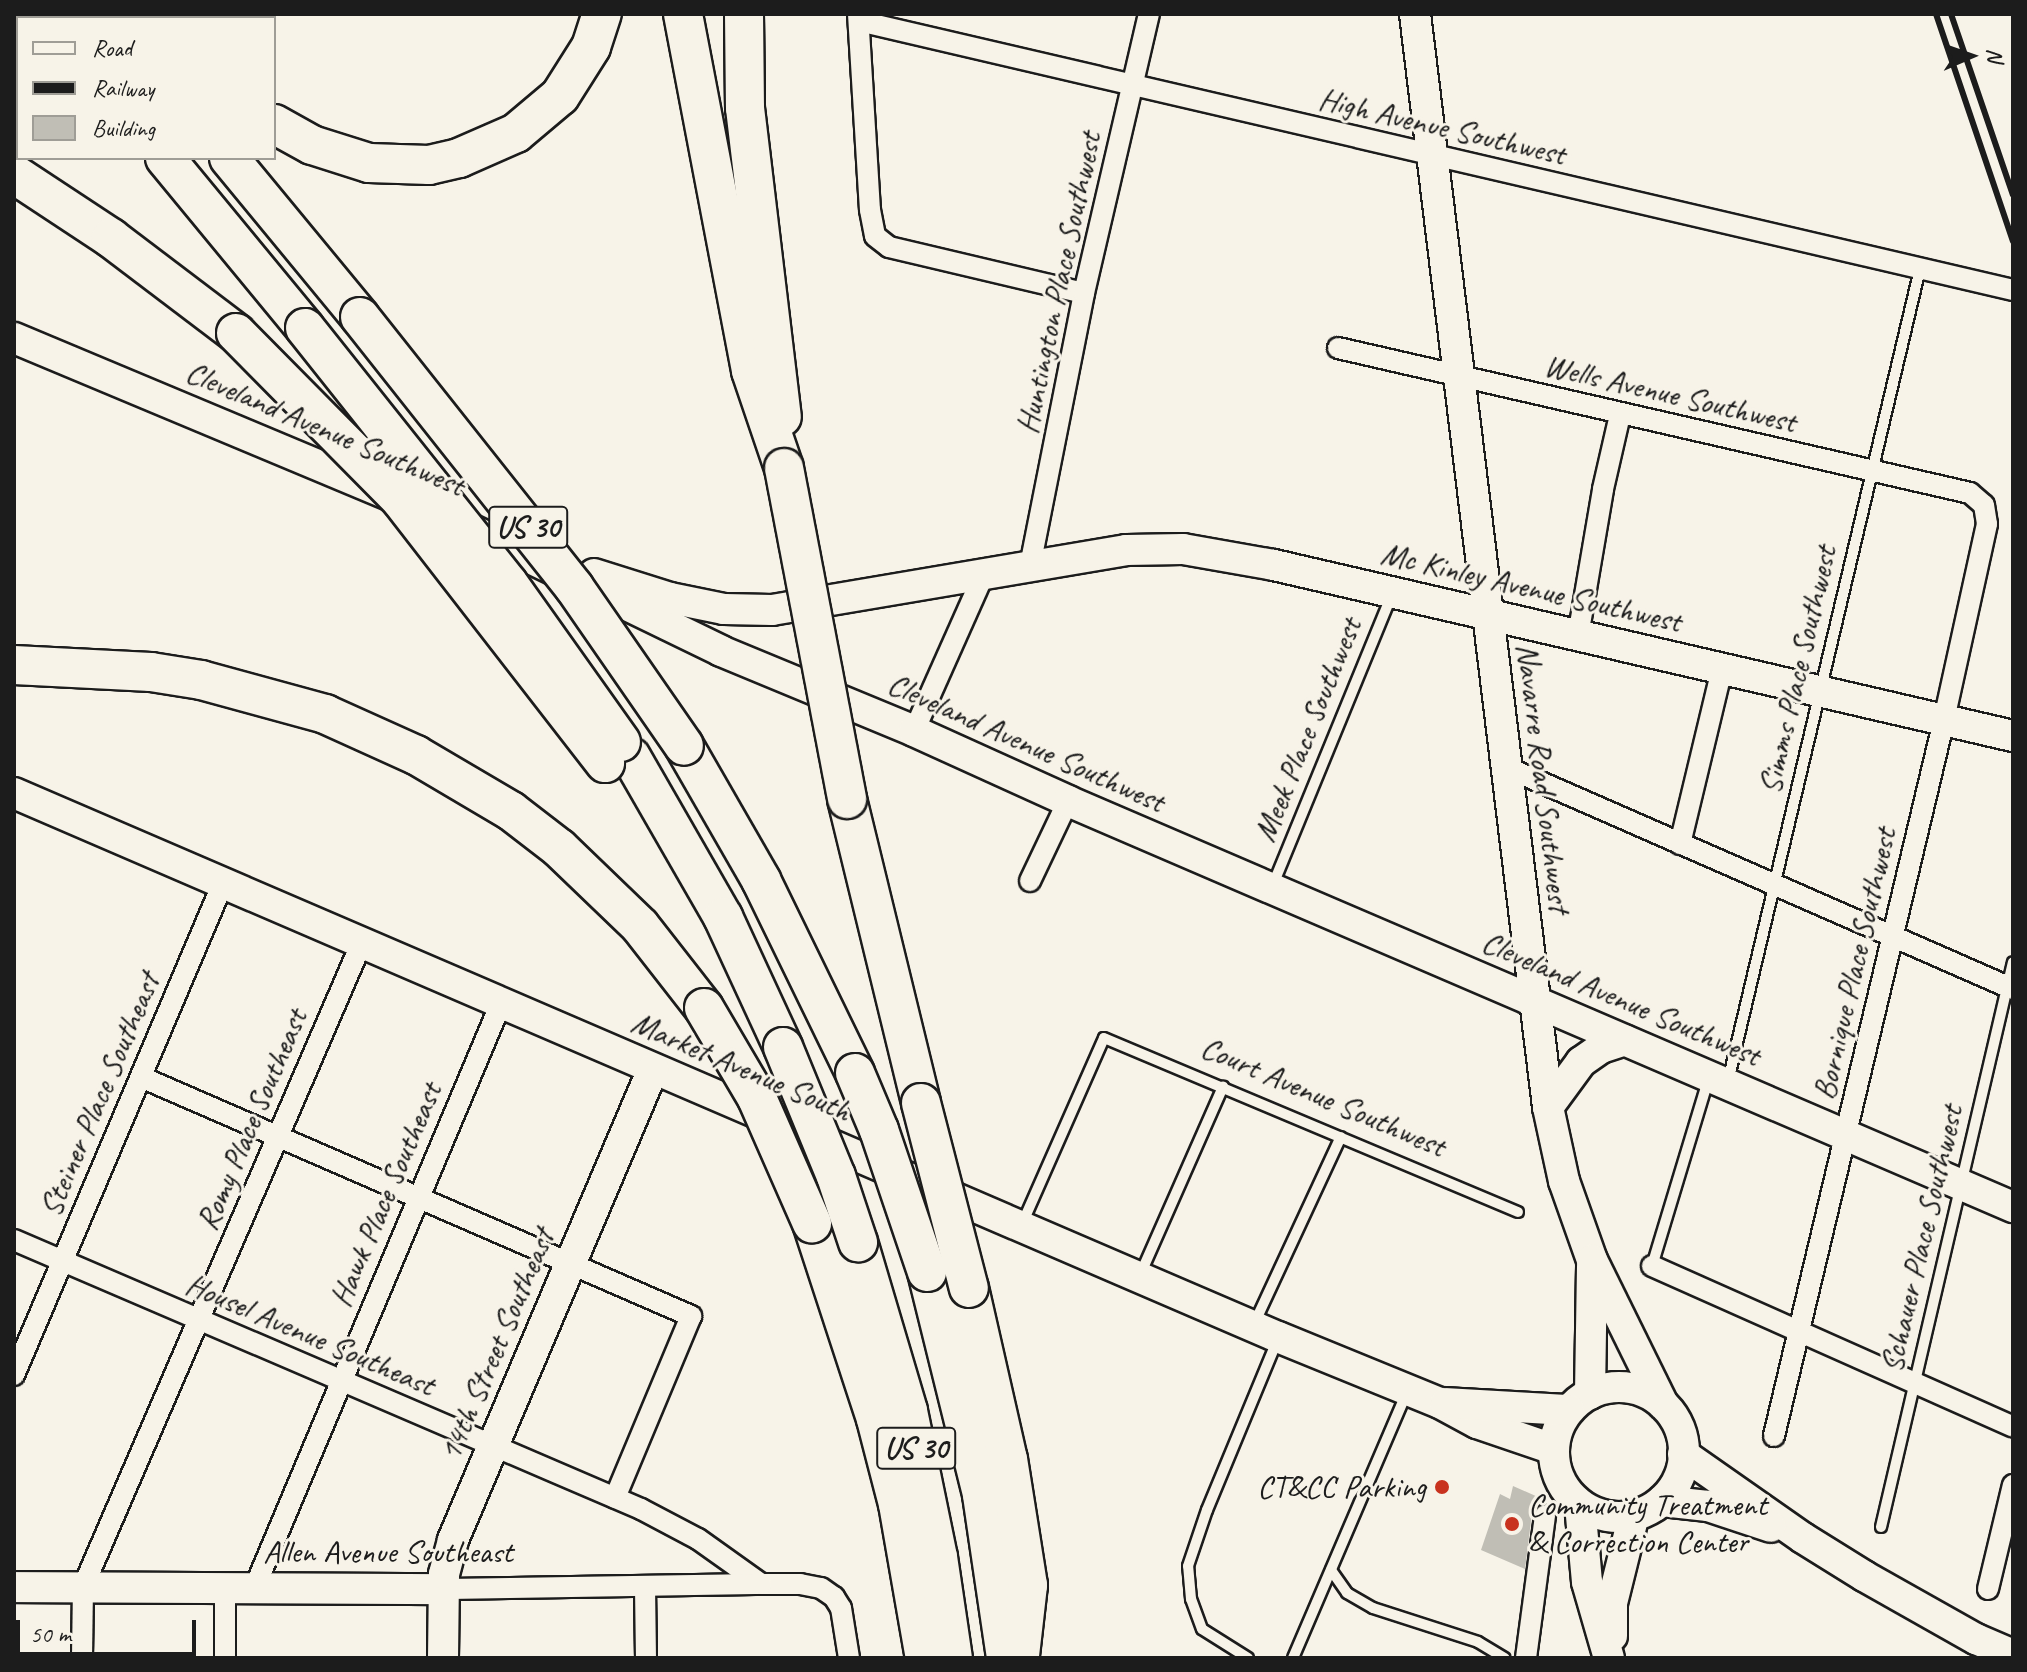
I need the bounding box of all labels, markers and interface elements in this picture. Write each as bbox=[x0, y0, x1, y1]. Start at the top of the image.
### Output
legend bbox=[16, 16, 276, 160]
north arrow bbox=[1931, 16, 2011, 96]
text: Road bbox=[92, 33, 132, 63]
text: N bbox=[1981, 48, 2009, 62]
text: Railway bbox=[92, 73, 154, 103]
street label: High Avenue Southwest bbox=[1315, 80, 1569, 174]
text: Building bbox=[92, 113, 155, 143]
street label: Huntington Place Southwest bbox=[1008, 129, 1110, 437]
street label: Wells Avenue Southwest bbox=[1541, 346, 1799, 442]
street label: Cleveland Avenue Southwest bbox=[180, 353, 470, 505]
road number: US 30 bbox=[488, 501, 568, 553]
street label: Mc Kinley Avenue Southwest bbox=[1377, 535, 1685, 641]
street label: Simms Place Southwest bbox=[1751, 542, 1845, 798]
street label: Meek Place Southwest bbox=[1245, 612, 1371, 848]
street label: Navarre Road Southwest bbox=[1507, 641, 1579, 915]
street label: Cleveland Avenue Southwest bbox=[882, 665, 1170, 821]
street label: Bornique Place Southwest bbox=[1805, 824, 1905, 1104]
street label: Cleveland Avenue Southwest bbox=[1476, 923, 1766, 1075]
street label: Steiner Place Southeast bbox=[31, 968, 169, 1222]
street label: Romy Place Southeast bbox=[188, 1003, 316, 1237]
street label: Market Avenue South bbox=[626, 1004, 856, 1130]
street label: Court Avenue Southwest bbox=[1195, 1028, 1451, 1166]
street label: Hawk Place Southeast bbox=[321, 1077, 451, 1313]
street label: Schauer Place Southwest bbox=[1873, 1102, 1971, 1376]
street label: 14th Street Southeast bbox=[431, 1223, 563, 1467]
street label: Housel Avenue Southeast bbox=[180, 1265, 440, 1405]
road number: US 30 bbox=[876, 1422, 956, 1474]
place label: CT&CC Parking bbox=[1258, 1468, 1426, 1506]
marker: CT&CC Parking bbox=[1433, 1478, 1451, 1496]
place label: Community Treatment & Correction Center bbox=[1528, 1487, 1764, 1562]
marker: Community Treatment & Correction Center bbox=[1503, 1515, 1521, 1533]
street label: Allen Avenue Southeast bbox=[263, 1533, 513, 1571]
scale bar bbox=[20, 1604, 200, 1654]
text: 50 m bbox=[30, 1619, 71, 1649]

